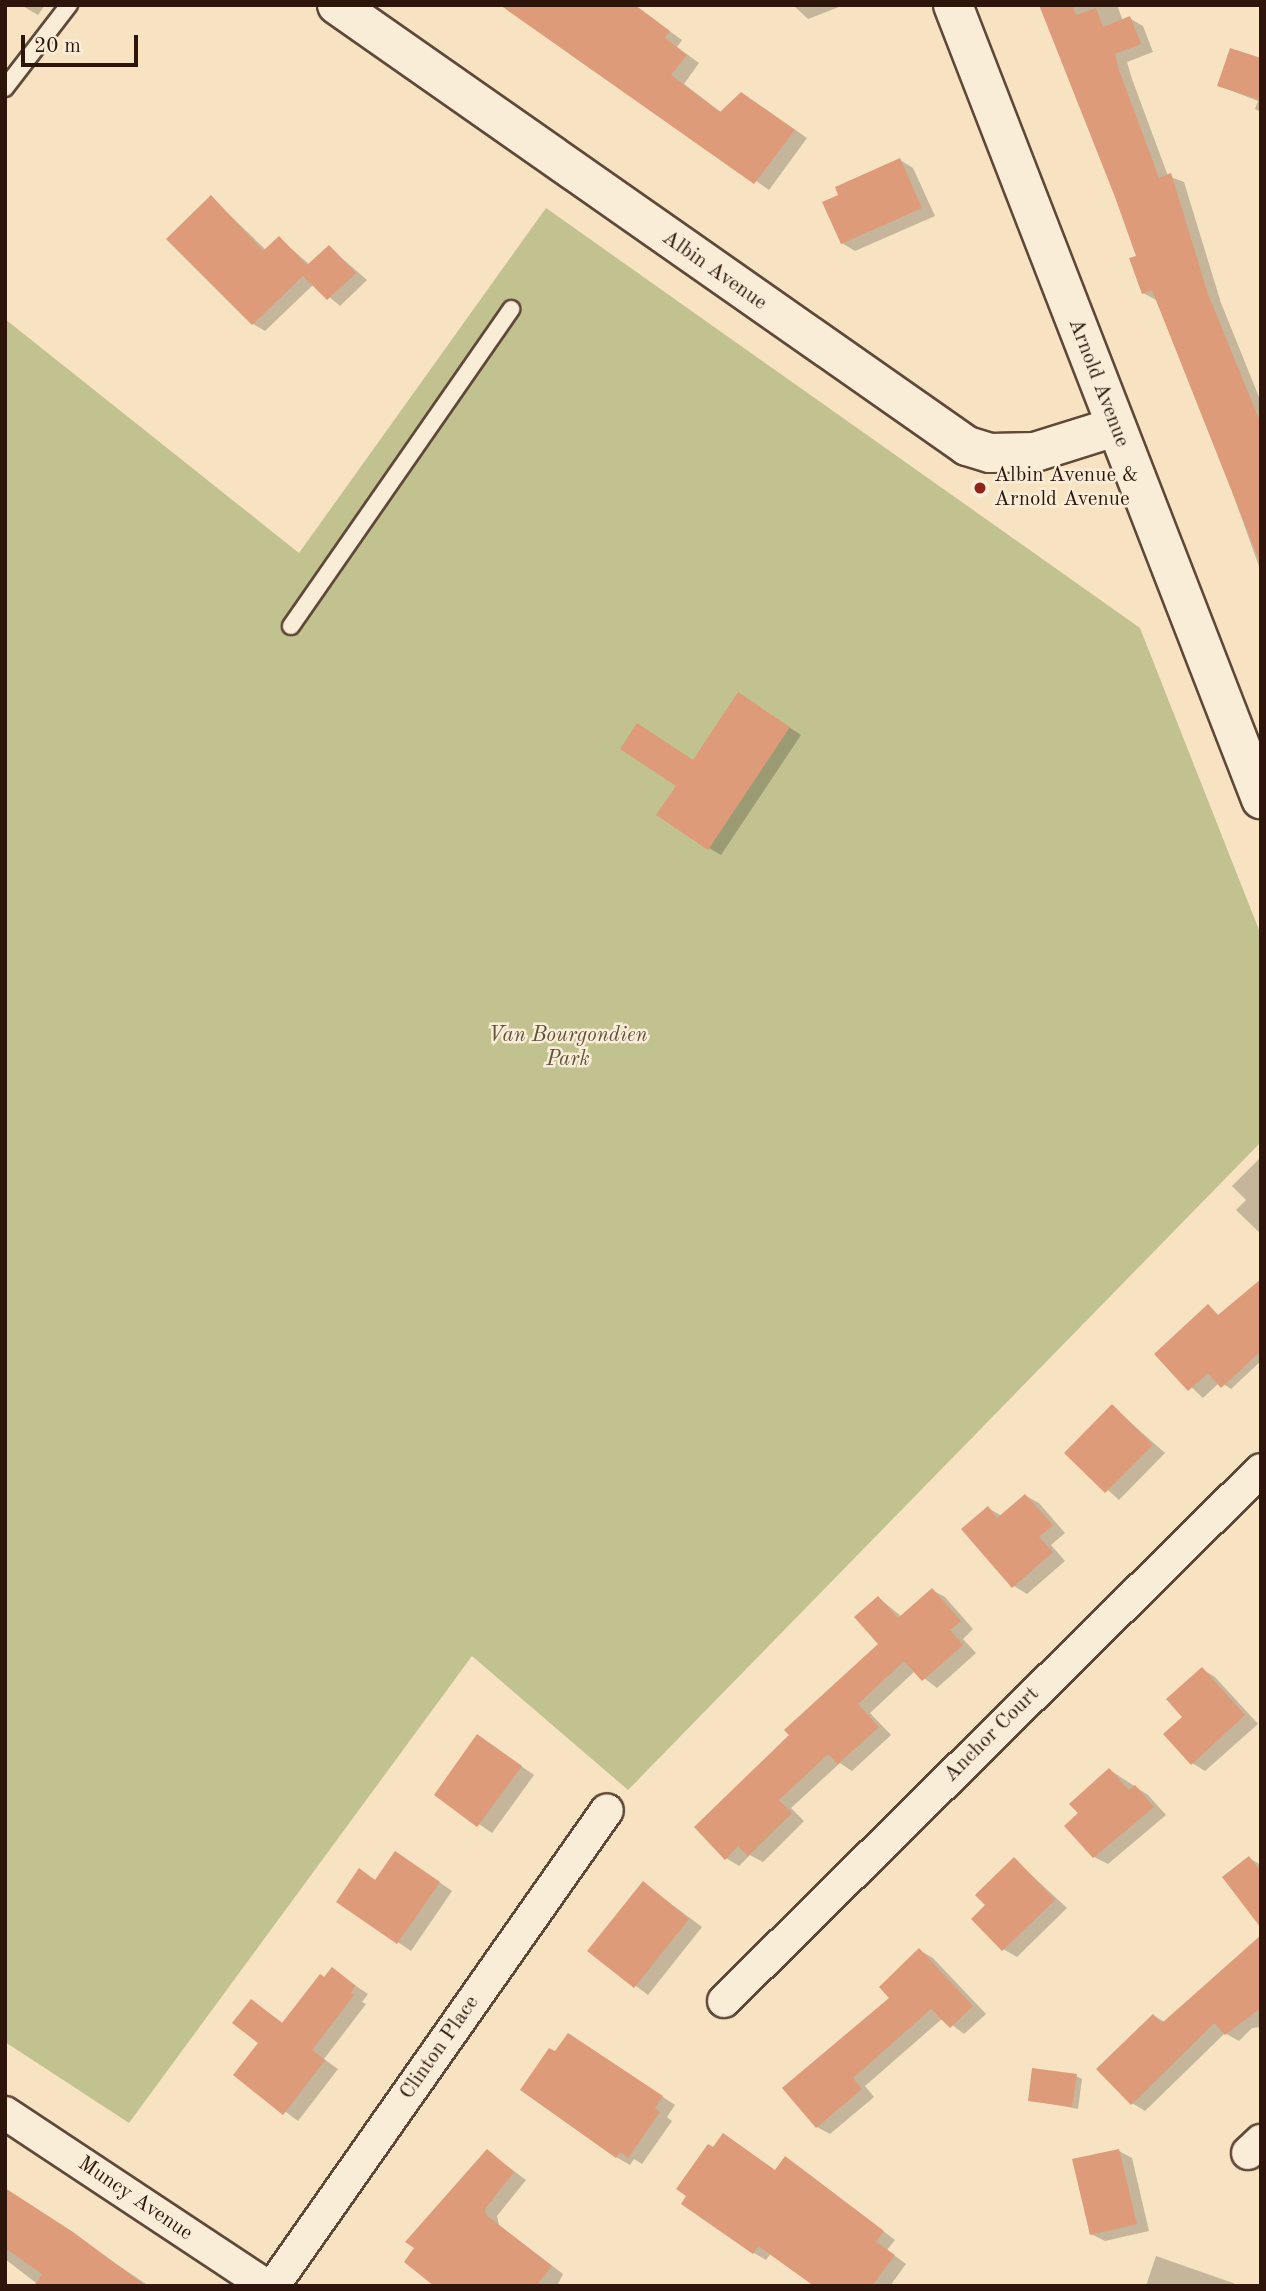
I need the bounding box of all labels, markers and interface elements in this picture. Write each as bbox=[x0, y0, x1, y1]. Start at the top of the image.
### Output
scale bar bbox=[24, 21, 142, 65]
text: 20 m bbox=[34, 36, 81, 57]
street label: Albin Avenue bbox=[657, 226, 771, 316]
street label: Arnold Avenue bbox=[1062, 315, 1134, 451]
place label: Albin Avenue & Arnold Avenue bbox=[994, 463, 1138, 513]
marker: Albin Avenue & Arnold Avenue bbox=[972, 480, 988, 496]
park label: Van Bourgondien Park bbox=[488, 1023, 648, 1073]
street label: Anchor Court bbox=[939, 1682, 1045, 1788]
street label: Clinton Place bbox=[395, 1991, 485, 2105]
street label: Muncy Avenue bbox=[73, 2151, 197, 2247]

